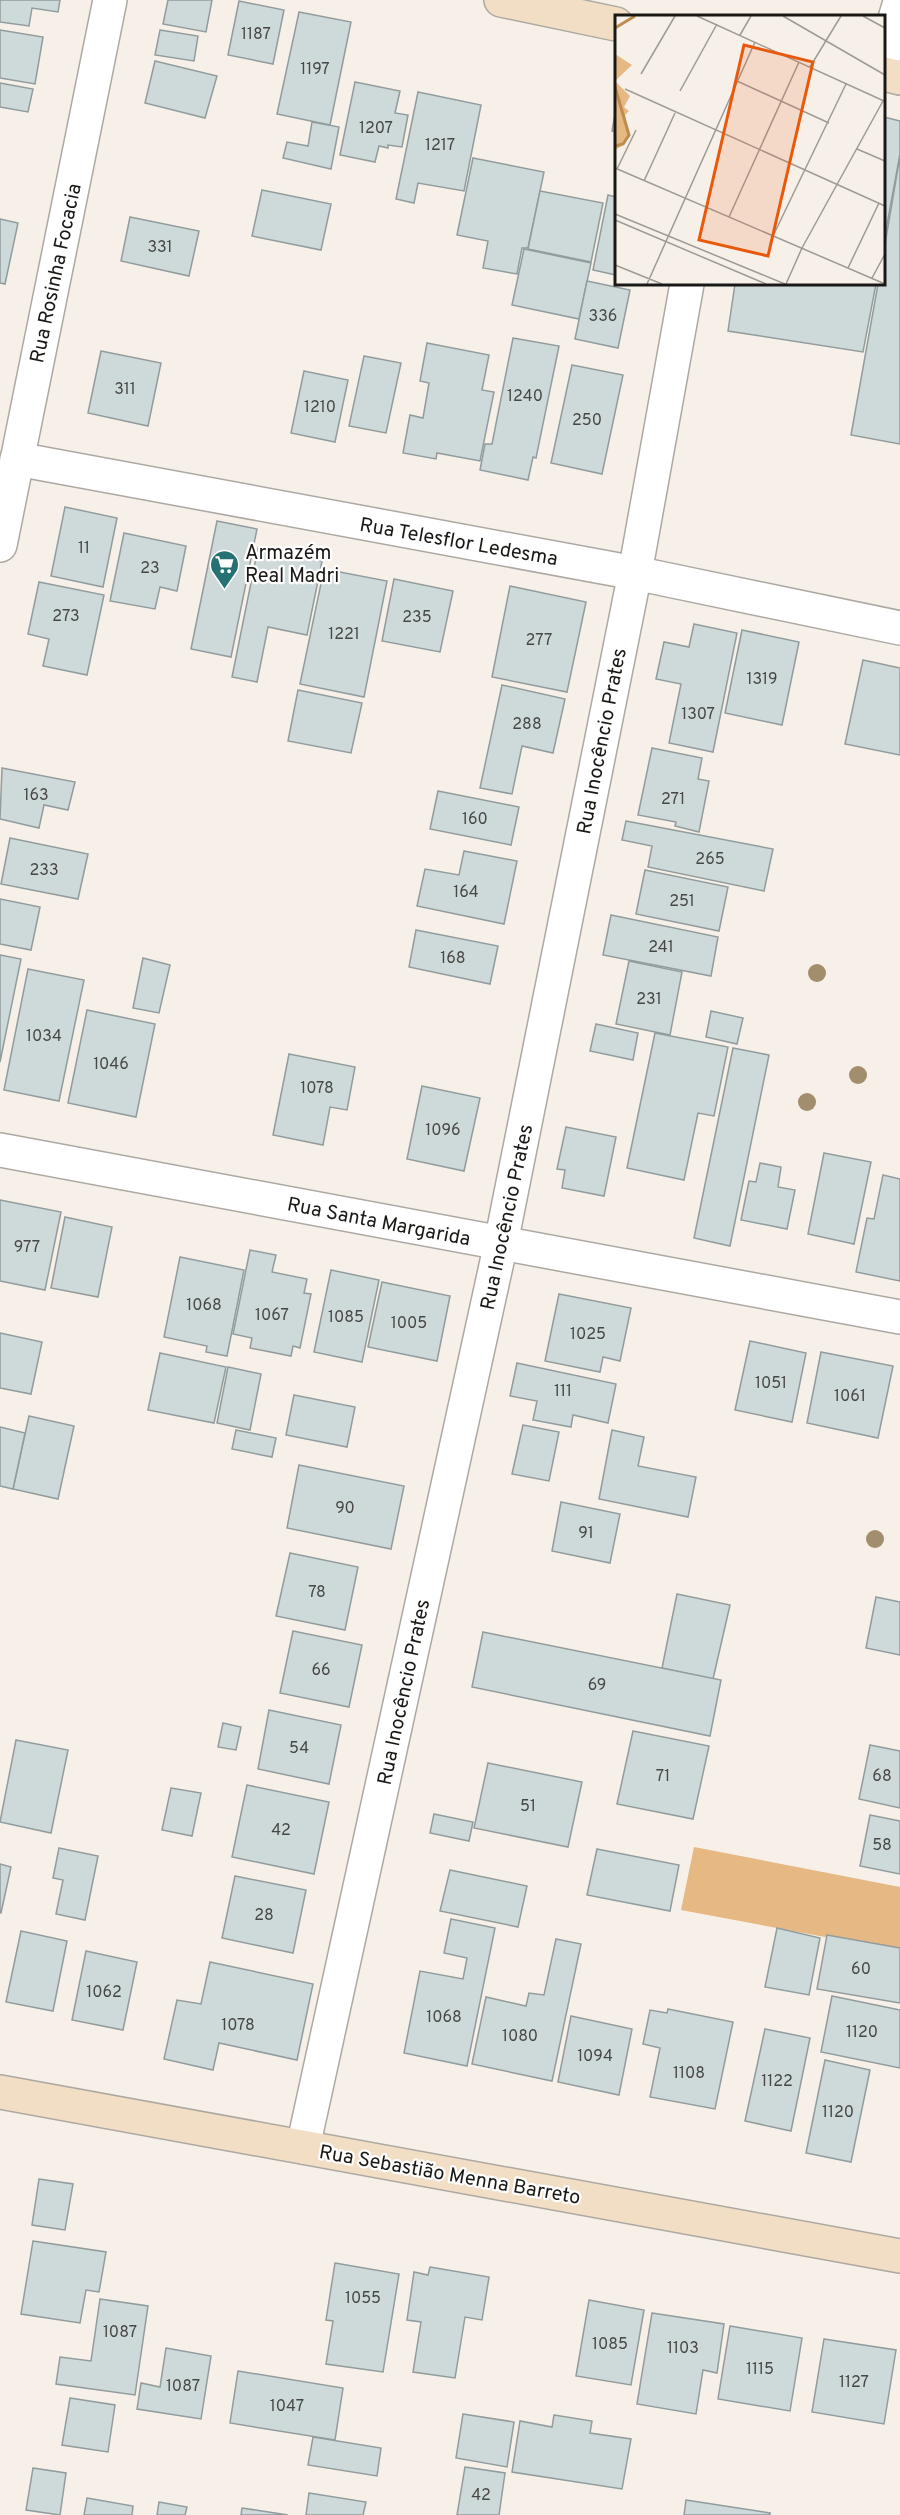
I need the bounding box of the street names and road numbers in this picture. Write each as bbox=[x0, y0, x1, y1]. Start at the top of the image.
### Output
street label: Rua Rosinha Focacia bbox=[25, 181, 89, 366]
street label: Rua Telesflor Ledesma bbox=[357, 513, 560, 573]
street label: Rua Inocêncio Prates bbox=[572, 646, 634, 837]
street label: Rua Inocêncio Prates bbox=[476, 1122, 540, 1313]
street label: Rua Santa Margarida bbox=[285, 1192, 472, 1253]
street label: Rua Inocêncio Prates bbox=[373, 1597, 437, 1788]
street label: Rua Sebastião Menna Barreto bbox=[317, 2140, 582, 2212]

